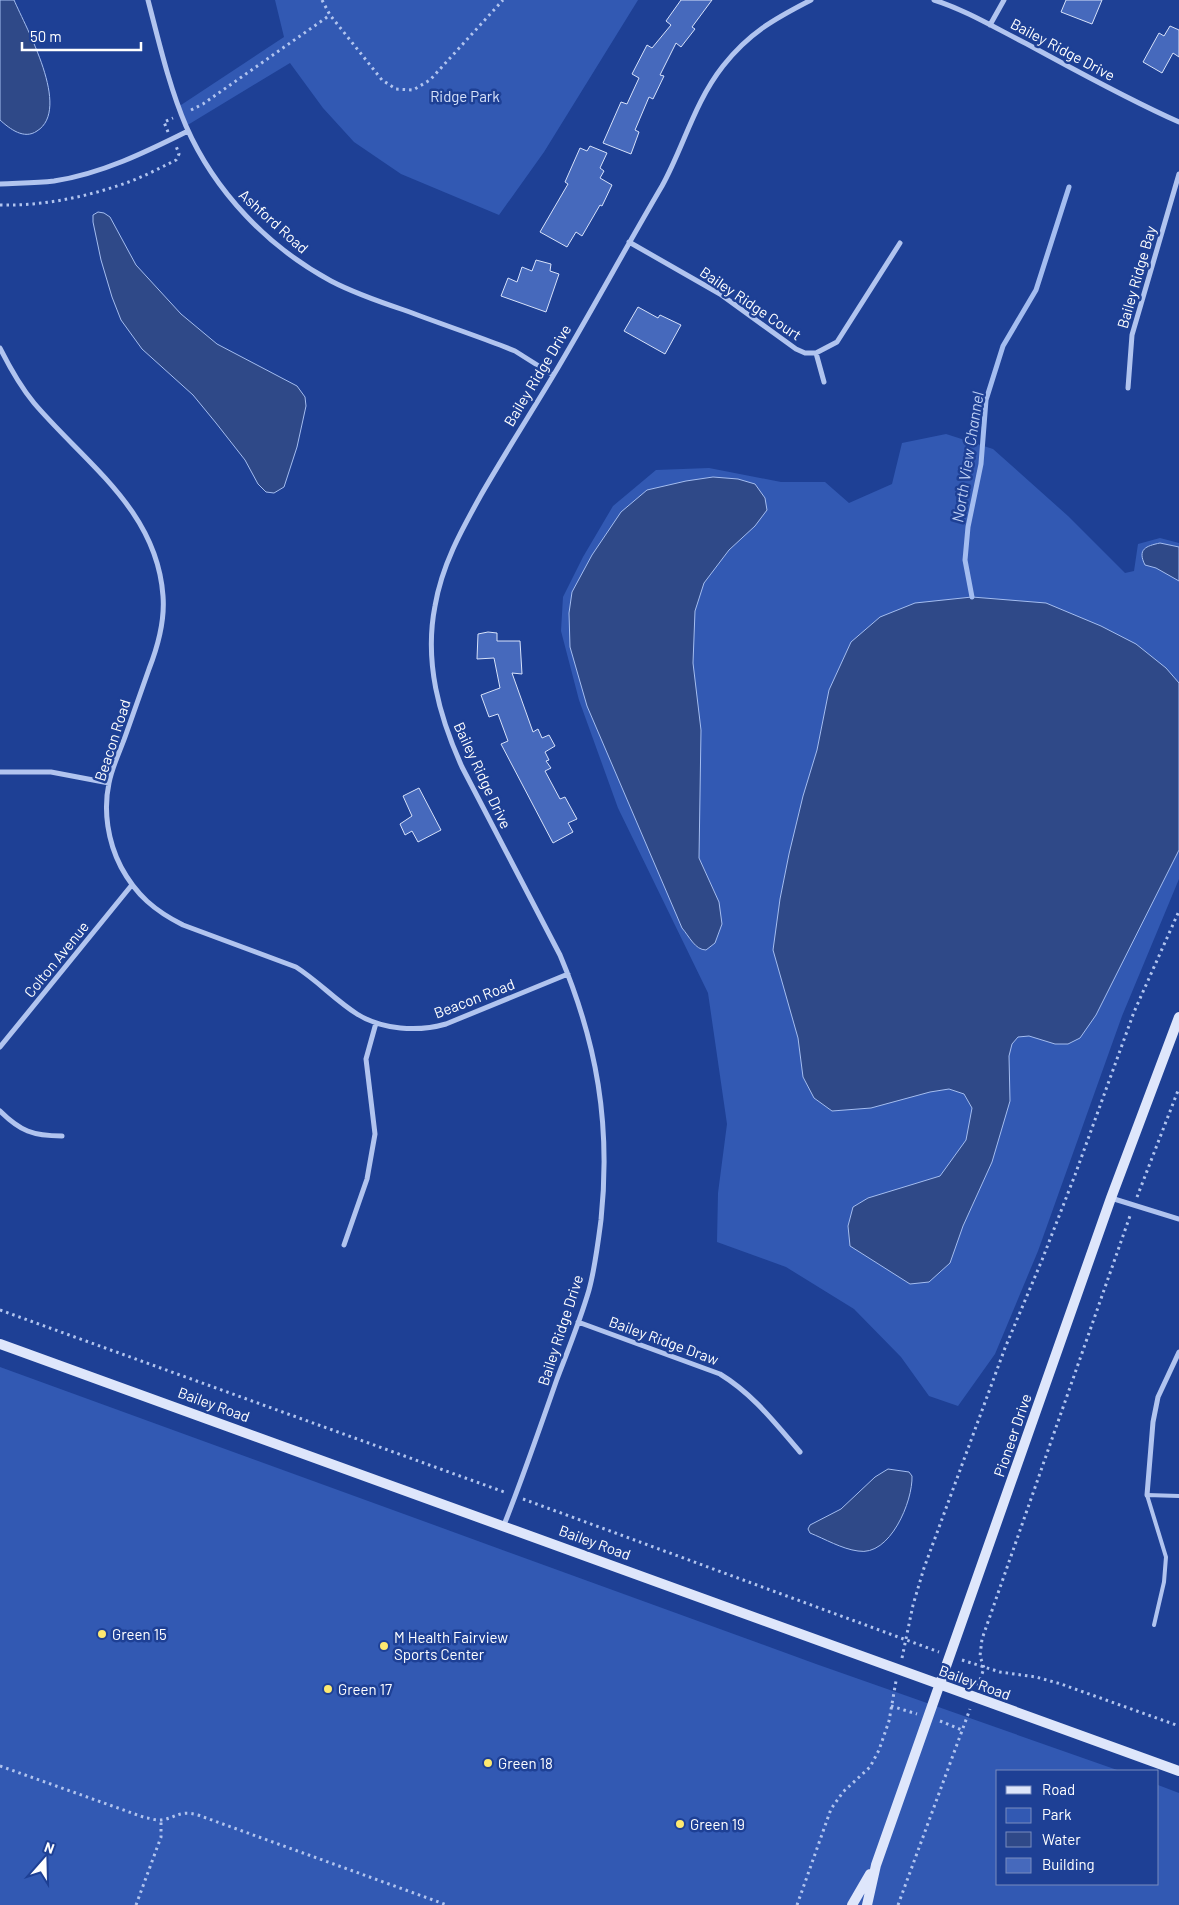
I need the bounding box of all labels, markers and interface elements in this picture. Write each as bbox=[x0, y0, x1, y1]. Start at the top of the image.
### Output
street label: Bailey Ridge Drive bbox=[1008, 14, 1118, 84]
scale bar bbox=[22, 20, 141, 52]
text: 50 m bbox=[30, 27, 62, 45]
park label: Ridge Park bbox=[430, 87, 500, 105]
street label: Ashford Road bbox=[236, 185, 312, 257]
street label: Bailey Ridge Bay bbox=[1113, 223, 1159, 330]
street label: Bailey Ridge Court bbox=[697, 262, 805, 344]
street label: Bailey Ridge Drive bbox=[500, 321, 574, 429]
water label: North View Channel bbox=[947, 390, 987, 524]
street label: Beacon Road bbox=[90, 697, 134, 783]
street label: Bailey Ridge Drive bbox=[450, 719, 516, 831]
street label: Colton Avenue bbox=[20, 917, 92, 1001]
street label: Beacon Road bbox=[431, 974, 517, 1022]
street label: Bailey Ridge Drive bbox=[534, 1272, 586, 1388]
street label: Bailey Ridge Draw bbox=[607, 1312, 721, 1368]
street label: Bailey Road bbox=[176, 1383, 252, 1425]
street label: Pioneer Drive bbox=[989, 1391, 1035, 1479]
street label: Bailey Road bbox=[557, 1521, 633, 1563]
place label: Green 15 bbox=[112, 1625, 167, 1643]
marker: Green 15 bbox=[96, 1628, 108, 1640]
place label: M Health Fairview Sports Center bbox=[394, 1628, 508, 1663]
marker: M Health Fairview Sports Center bbox=[378, 1640, 390, 1652]
street label: Bailey Road bbox=[937, 1661, 1013, 1703]
place label: Green 17 bbox=[338, 1680, 392, 1698]
marker: Green 17 bbox=[322, 1683, 334, 1695]
place label: Green 18 bbox=[498, 1754, 553, 1772]
marker: Green 18 bbox=[482, 1757, 494, 1769]
legend bbox=[996, 1770, 1159, 1885]
text: Road bbox=[1042, 1780, 1075, 1798]
text: Park bbox=[1042, 1805, 1072, 1823]
place label: Green 19 bbox=[690, 1815, 745, 1833]
marker: Green 19 bbox=[674, 1818, 686, 1830]
text: Water bbox=[1042, 1830, 1081, 1848]
north arrow bbox=[20, 1835, 70, 1885]
text: N bbox=[42, 1838, 57, 1857]
text: Building bbox=[1042, 1855, 1095, 1873]

